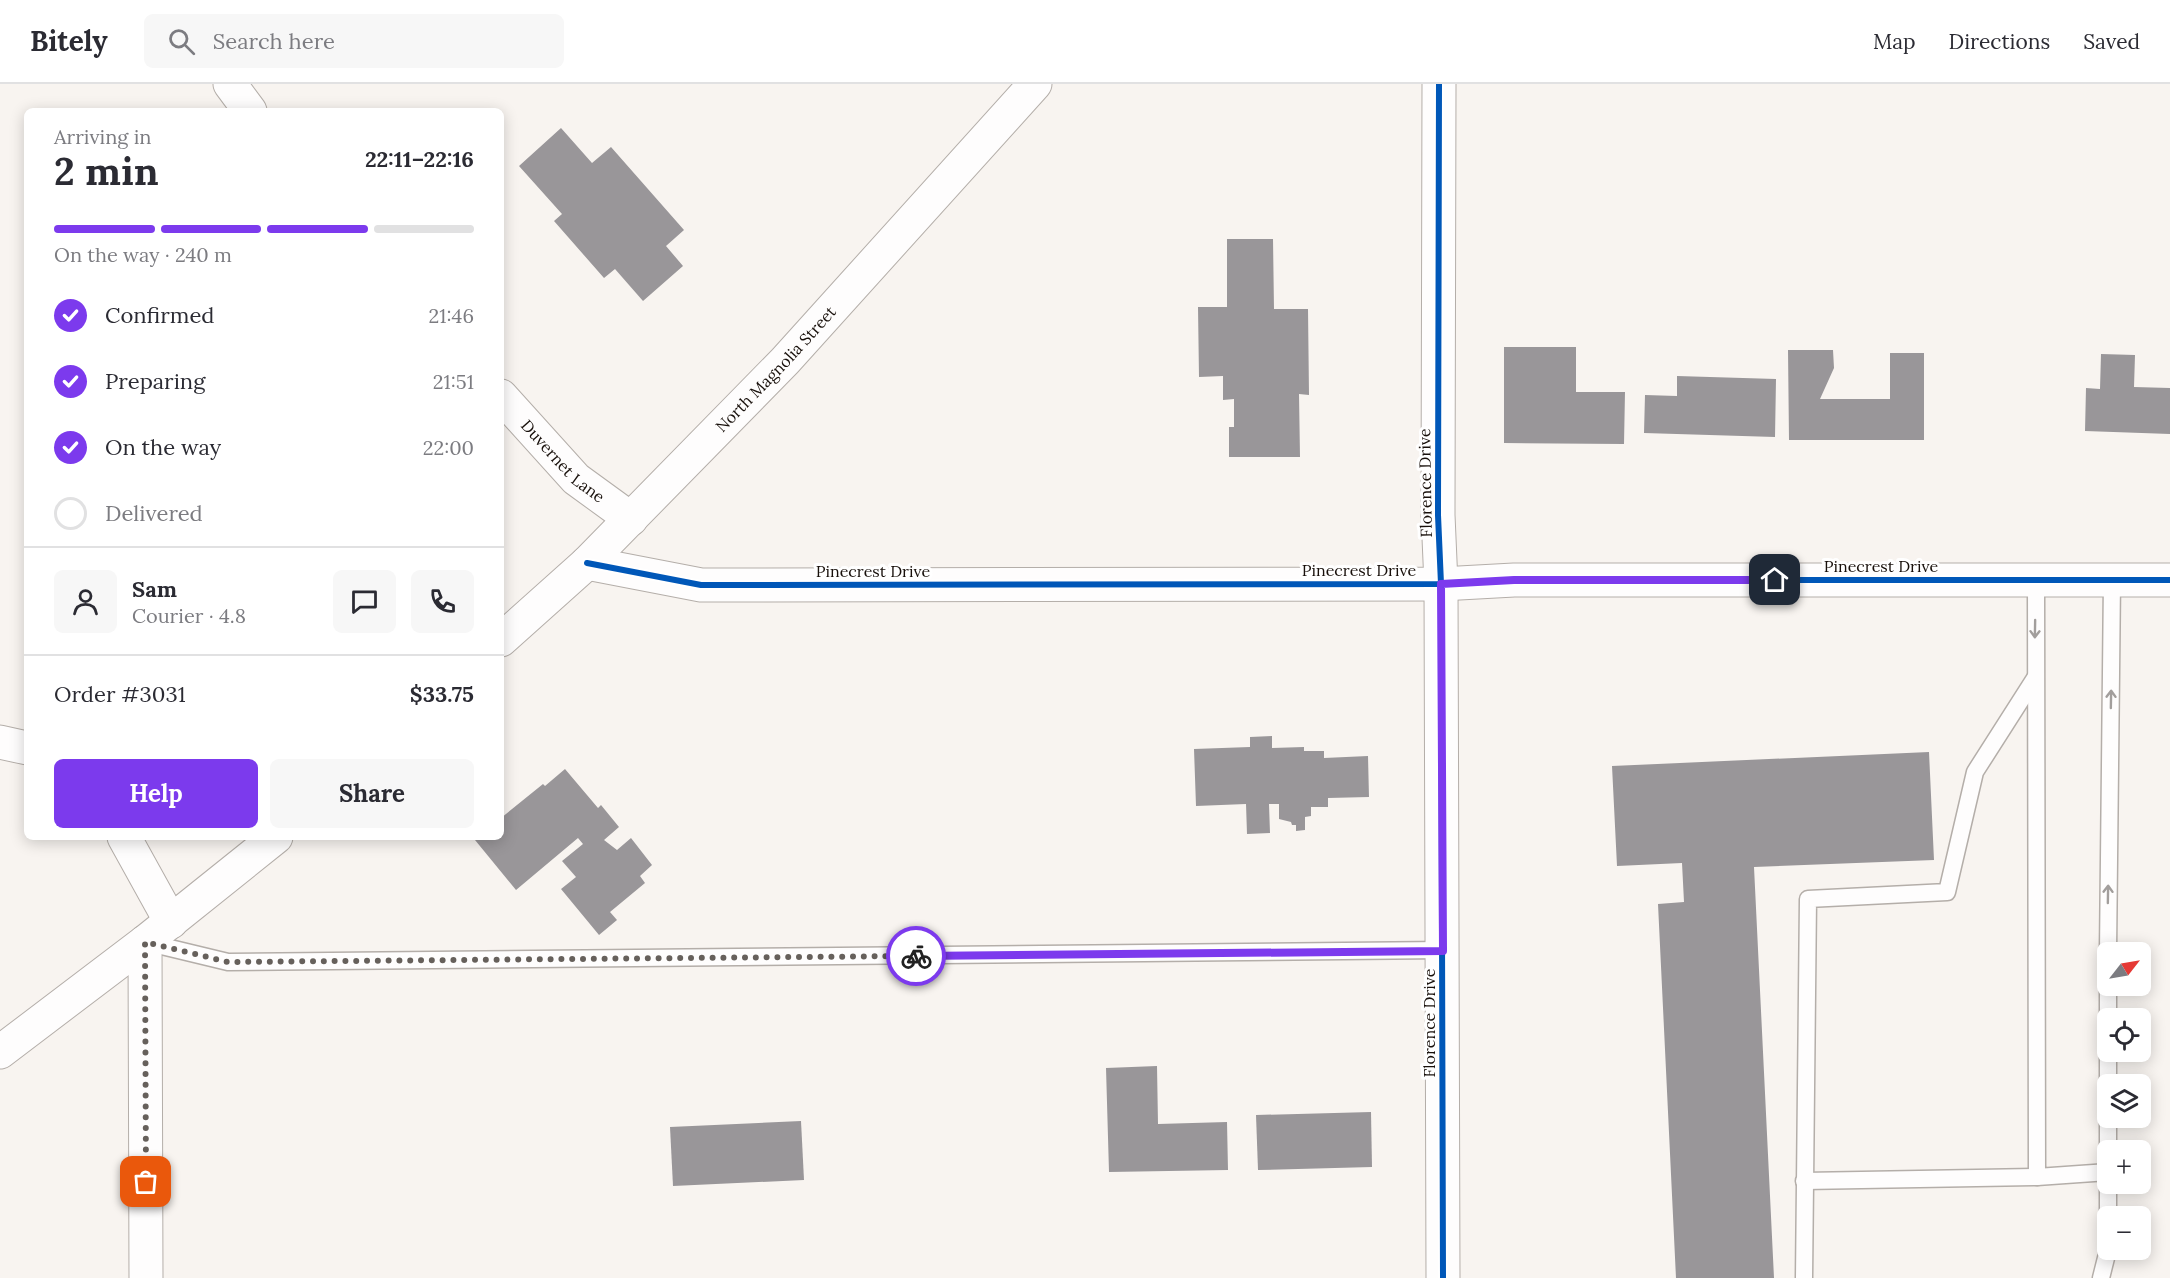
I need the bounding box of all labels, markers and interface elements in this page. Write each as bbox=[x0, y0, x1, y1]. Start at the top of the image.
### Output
search box bbox=[144, 14, 564, 68]
text: Bitely bbox=[30, 23, 108, 59]
icon: search bbox=[165, 25, 198, 58]
text: Search here bbox=[213, 27, 335, 55]
text: Map bbox=[1873, 28, 1916, 55]
text: Directions bbox=[1949, 28, 2050, 55]
text: Saved bbox=[2083, 28, 2140, 55]
text: Arriving in bbox=[54, 124, 151, 149]
text: 22:11–22:16 bbox=[365, 145, 474, 173]
text: 2 min bbox=[54, 146, 159, 196]
text: On the way · 240 m bbox=[54, 242, 232, 267]
icon: check bbox=[54, 299, 87, 332]
text: Confirmed bbox=[105, 301, 214, 329]
street label: North Magnolia Street bbox=[711, 301, 840, 436]
text: 21:46 bbox=[429, 303, 474, 328]
icon: check bbox=[54, 365, 87, 398]
text: Preparing bbox=[105, 367, 205, 395]
text: 21:51 bbox=[433, 369, 474, 394]
street label: Duvernet Lane bbox=[517, 415, 609, 507]
street label: Florence Drive bbox=[1414, 428, 1436, 538]
icon: check bbox=[54, 431, 87, 464]
text: On the way bbox=[105, 433, 221, 461]
text: 22:00 bbox=[423, 435, 474, 460]
text: Delivered bbox=[105, 499, 203, 527]
pin bbox=[1749, 554, 1800, 605]
street label: Pinecrest Drive bbox=[1824, 556, 1938, 576]
street label: Pinecrest Drive bbox=[1302, 560, 1416, 580]
street label: Pinecrest Drive bbox=[816, 561, 930, 581]
icon: home bbox=[1758, 563, 1791, 596]
button: person bbox=[54, 570, 117, 633]
button: chat bbox=[333, 570, 396, 633]
button: phone bbox=[411, 570, 474, 633]
text: Sam bbox=[132, 575, 177, 603]
text: Courier · 4.8 bbox=[132, 603, 246, 628]
one-way arrow bbox=[2030, 619, 2041, 639]
text: Order #3031 bbox=[54, 680, 186, 708]
text: $33.75 bbox=[410, 680, 474, 708]
one-way arrow bbox=[2105, 690, 2116, 710]
button: Help bbox=[54, 759, 258, 828]
button: Share bbox=[270, 759, 474, 828]
one-way arrow bbox=[2102, 885, 2114, 905]
courier bbox=[886, 926, 946, 986]
icon: bike bbox=[900, 940, 933, 973]
north arrow bbox=[2097, 942, 2151, 996]
map controls bbox=[2097, 942, 2151, 1260]
street label: Florence Drive bbox=[1419, 968, 1439, 1078]
button: locate bbox=[2097, 1008, 2151, 1062]
button: layers bbox=[2097, 1074, 2151, 1128]
button: + bbox=[2097, 1140, 2151, 1194]
pin bbox=[120, 1156, 171, 1207]
icon: bag bbox=[129, 1165, 162, 1198]
button: − bbox=[2097, 1206, 2151, 1260]

